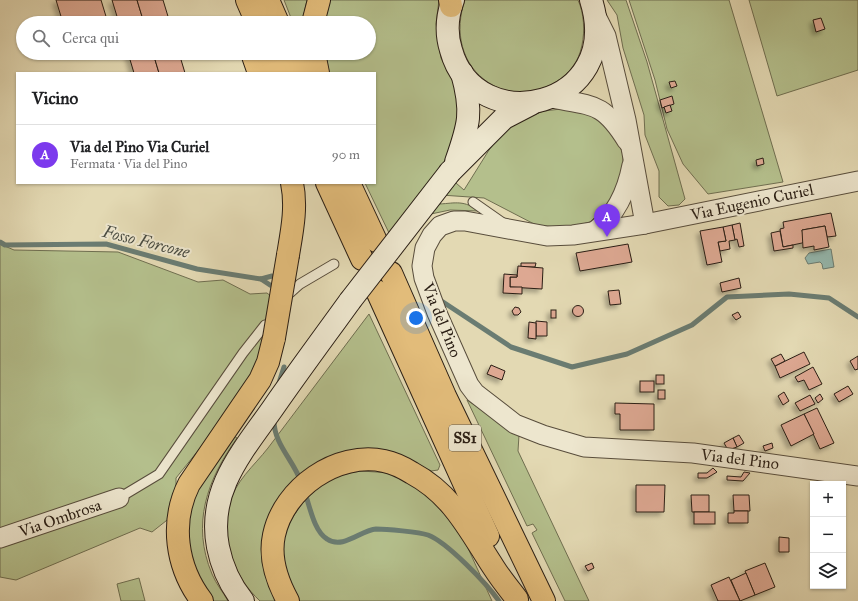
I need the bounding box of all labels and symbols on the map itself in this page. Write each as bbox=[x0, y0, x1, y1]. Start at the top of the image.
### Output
street label: Via Eugenio Curiel bbox=[688, 180, 816, 225]
pin: A bbox=[594, 204, 620, 237]
water label: Fosso Forcone bbox=[99, 221, 192, 263]
street label: Via del Pino bbox=[418, 279, 466, 360]
your location bbox=[406, 308, 426, 328]
road number: SS1 bbox=[449, 425, 481, 451]
street label: Via del Pino bbox=[699, 445, 780, 473]
street label: Via Ombrosa bbox=[15, 495, 104, 541]

